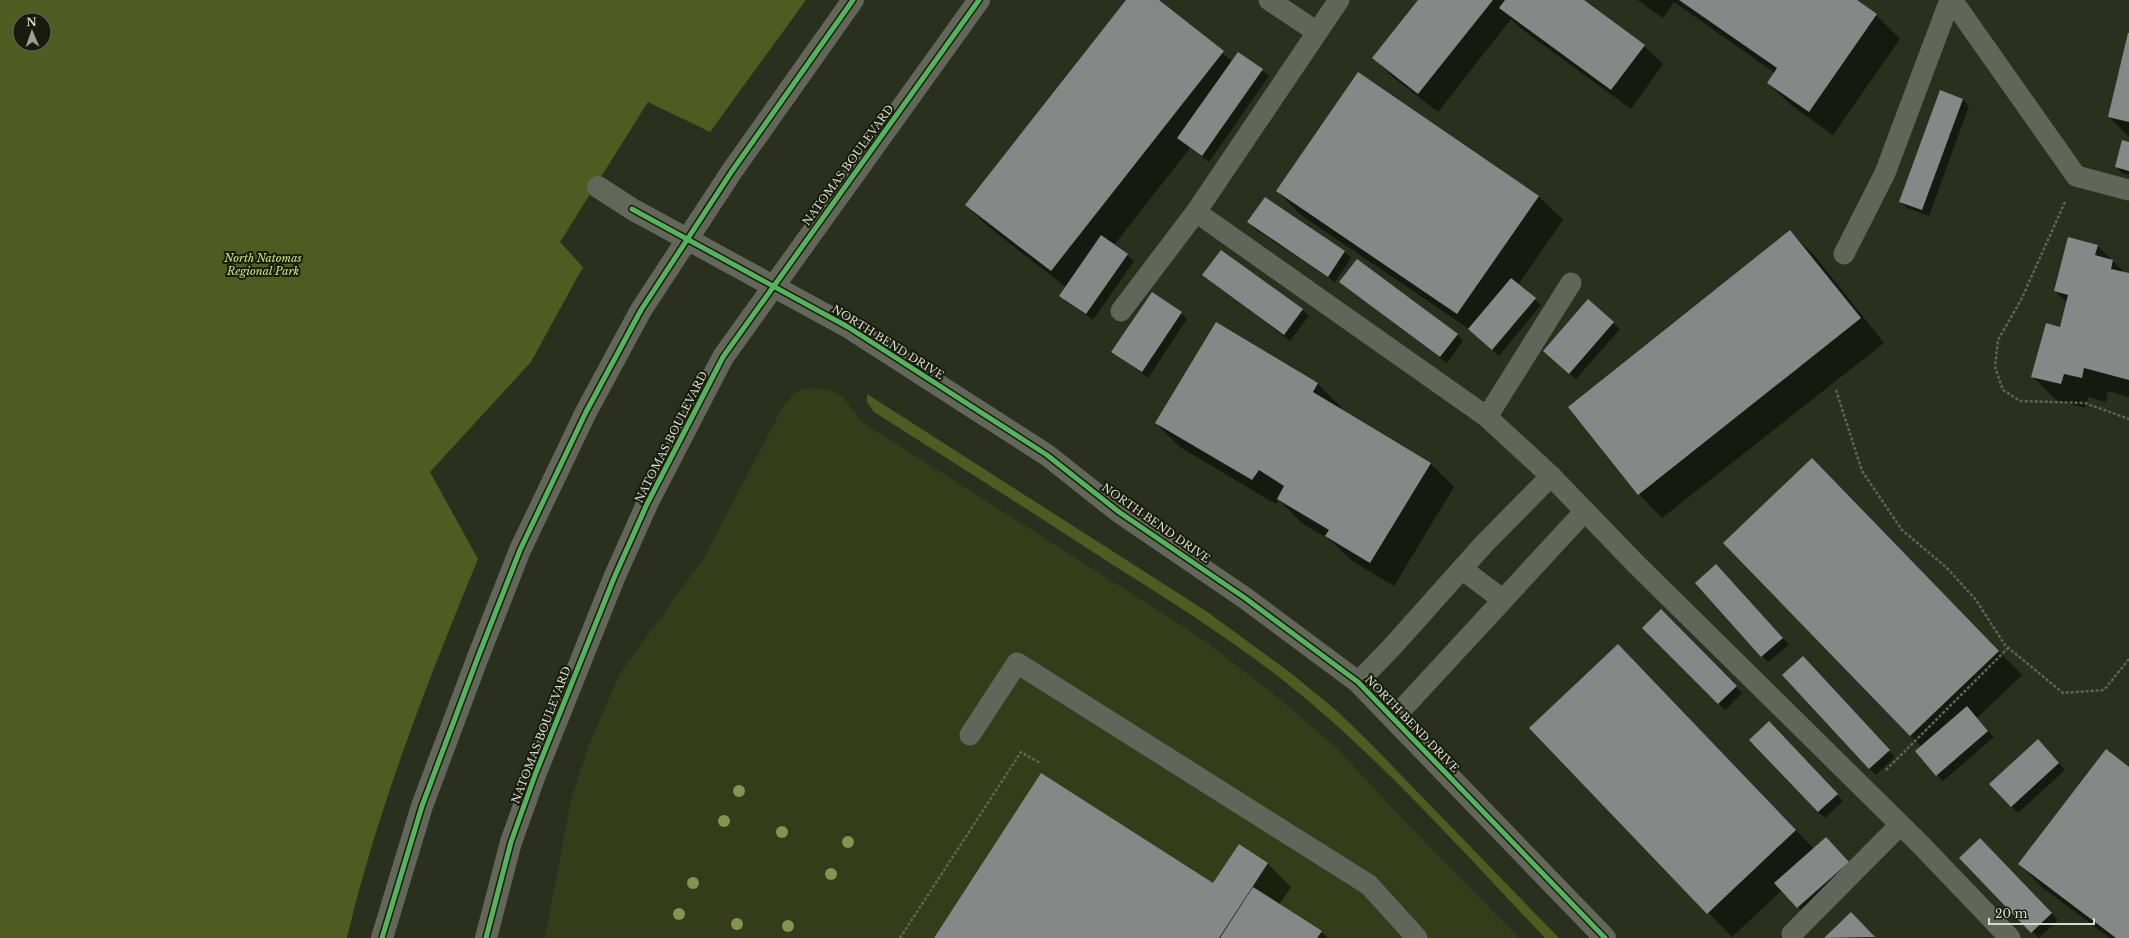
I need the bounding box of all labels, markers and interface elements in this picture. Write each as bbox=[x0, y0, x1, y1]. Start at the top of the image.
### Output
north arrow bbox=[12, 12, 52, 52]
text: N bbox=[26, 15, 38, 29]
street label: NATOMAS BOULEVARD bbox=[799, 102, 897, 228]
park label: North Natomas Regional Park bbox=[223, 251, 302, 278]
street label: NORTH BEND DRIVE bbox=[830, 302, 946, 382]
street label: NATOMAS BOULEVARD bbox=[632, 369, 711, 505]
street label: NORTH BEND DRIVE bbox=[1099, 480, 1213, 566]
street label: NATOMAS BOULEVARD bbox=[508, 664, 574, 806]
street label: NORTH BEND DRIVE bbox=[1362, 673, 1462, 775]
scale bar bbox=[1989, 900, 2094, 926]
text: 20 m bbox=[1995, 906, 2027, 921]

